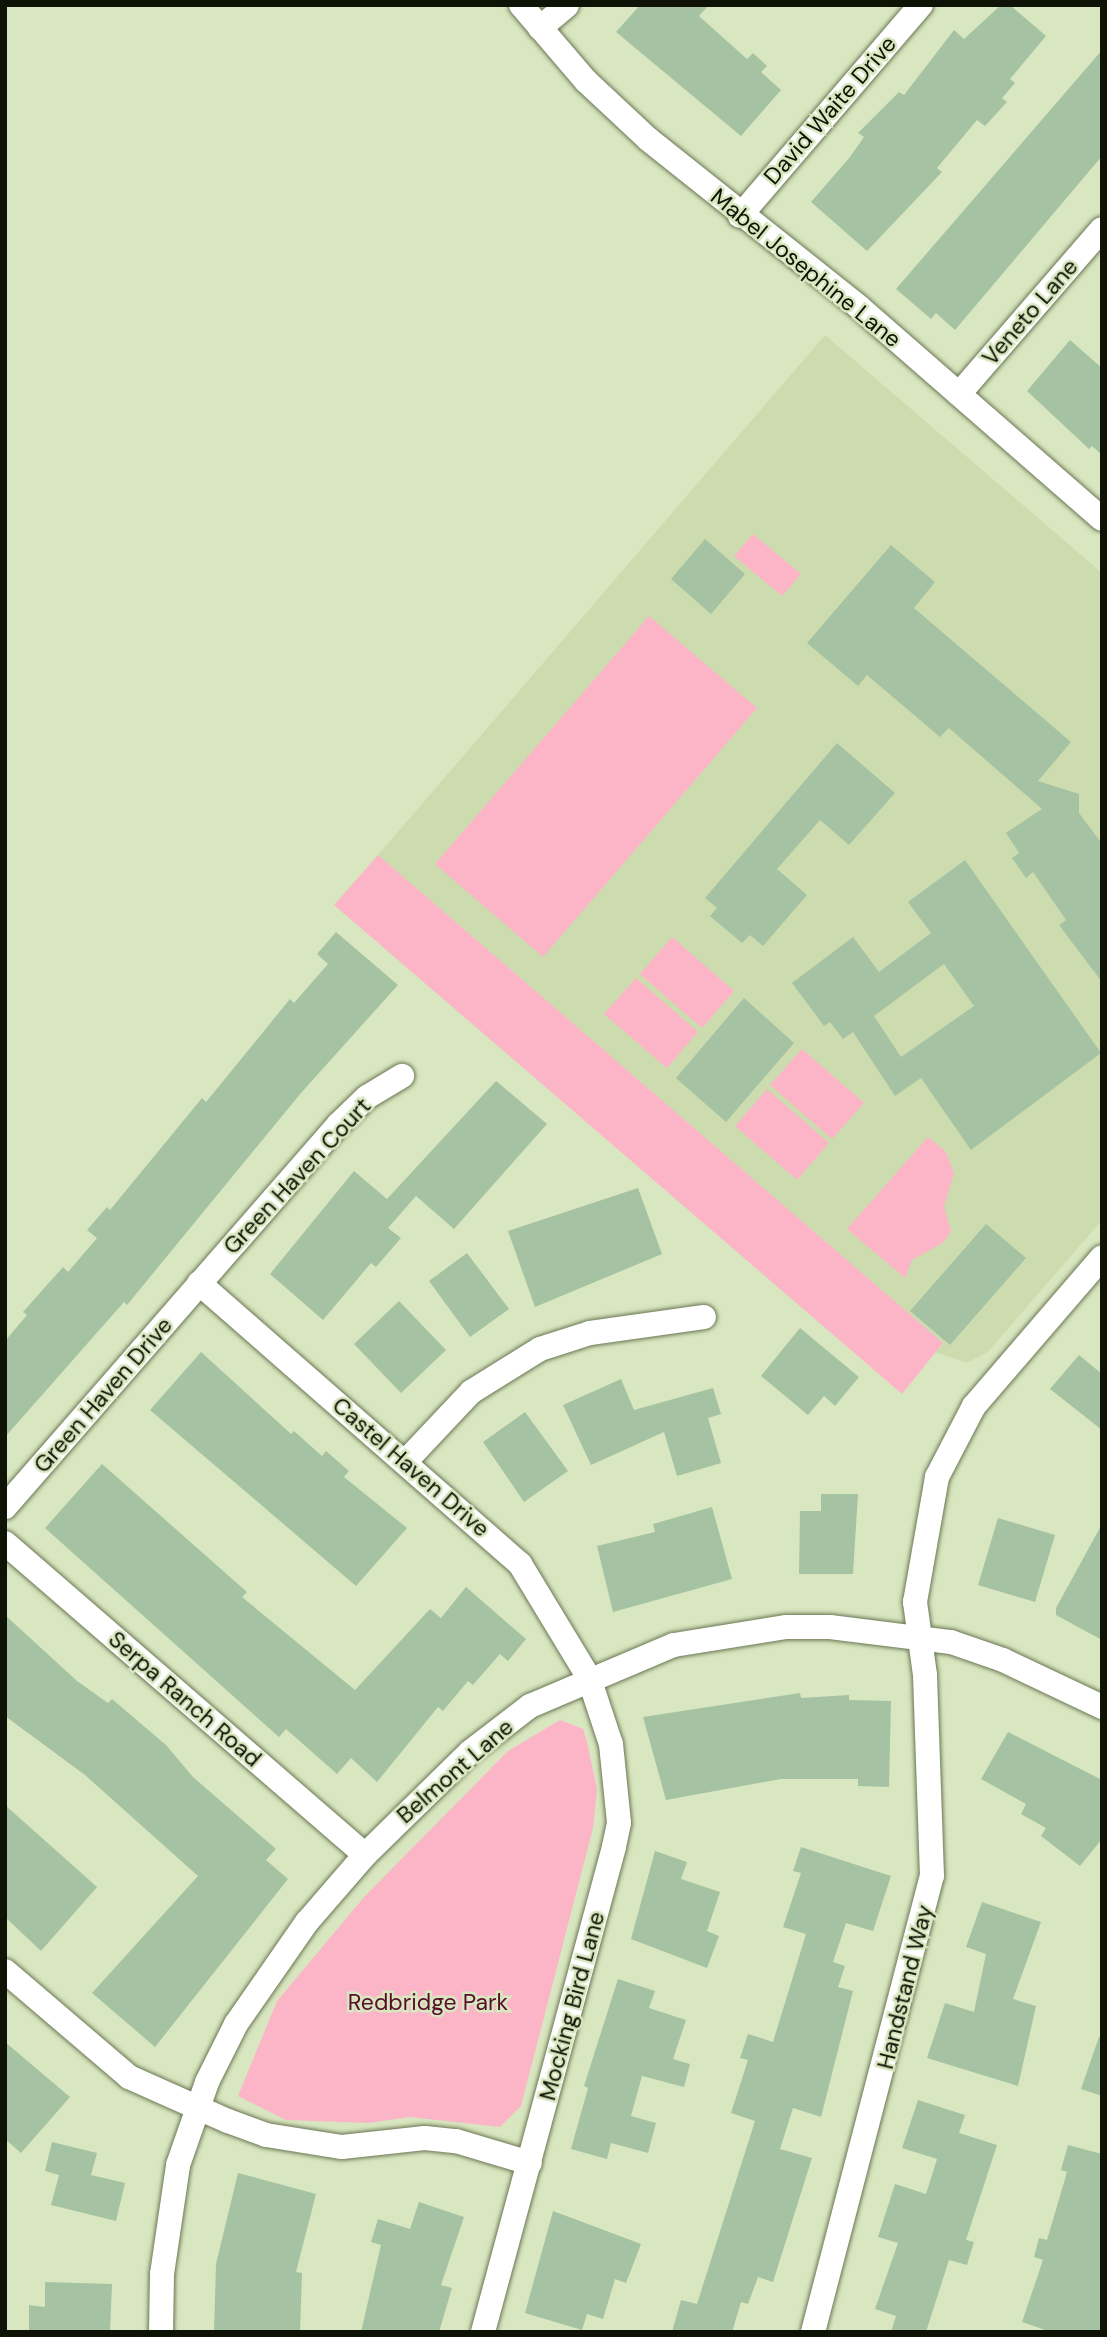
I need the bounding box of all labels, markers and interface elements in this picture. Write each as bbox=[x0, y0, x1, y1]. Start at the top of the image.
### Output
street label: David Waite Drive bbox=[758, 30, 902, 190]
street label: Mabel Josephine Lane bbox=[705, 183, 907, 353]
street label: Veneto Lane bbox=[976, 253, 1084, 371]
street label: Green Haven Court bbox=[218, 1092, 376, 1260]
street label: Green Haven Drive bbox=[28, 1312, 178, 1478]
street label: Castel Haven Drive bbox=[327, 1391, 495, 1543]
street label: Serpa Ranch Road bbox=[103, 1625, 267, 1773]
street label: Belmont Lane bbox=[391, 1713, 519, 1829]
street label: Handstand Way bbox=[871, 1902, 939, 2072]
street label: Mocking Bird Lane bbox=[534, 1909, 610, 2103]
park label: Redbridge Park bbox=[348, 1988, 508, 2016]

